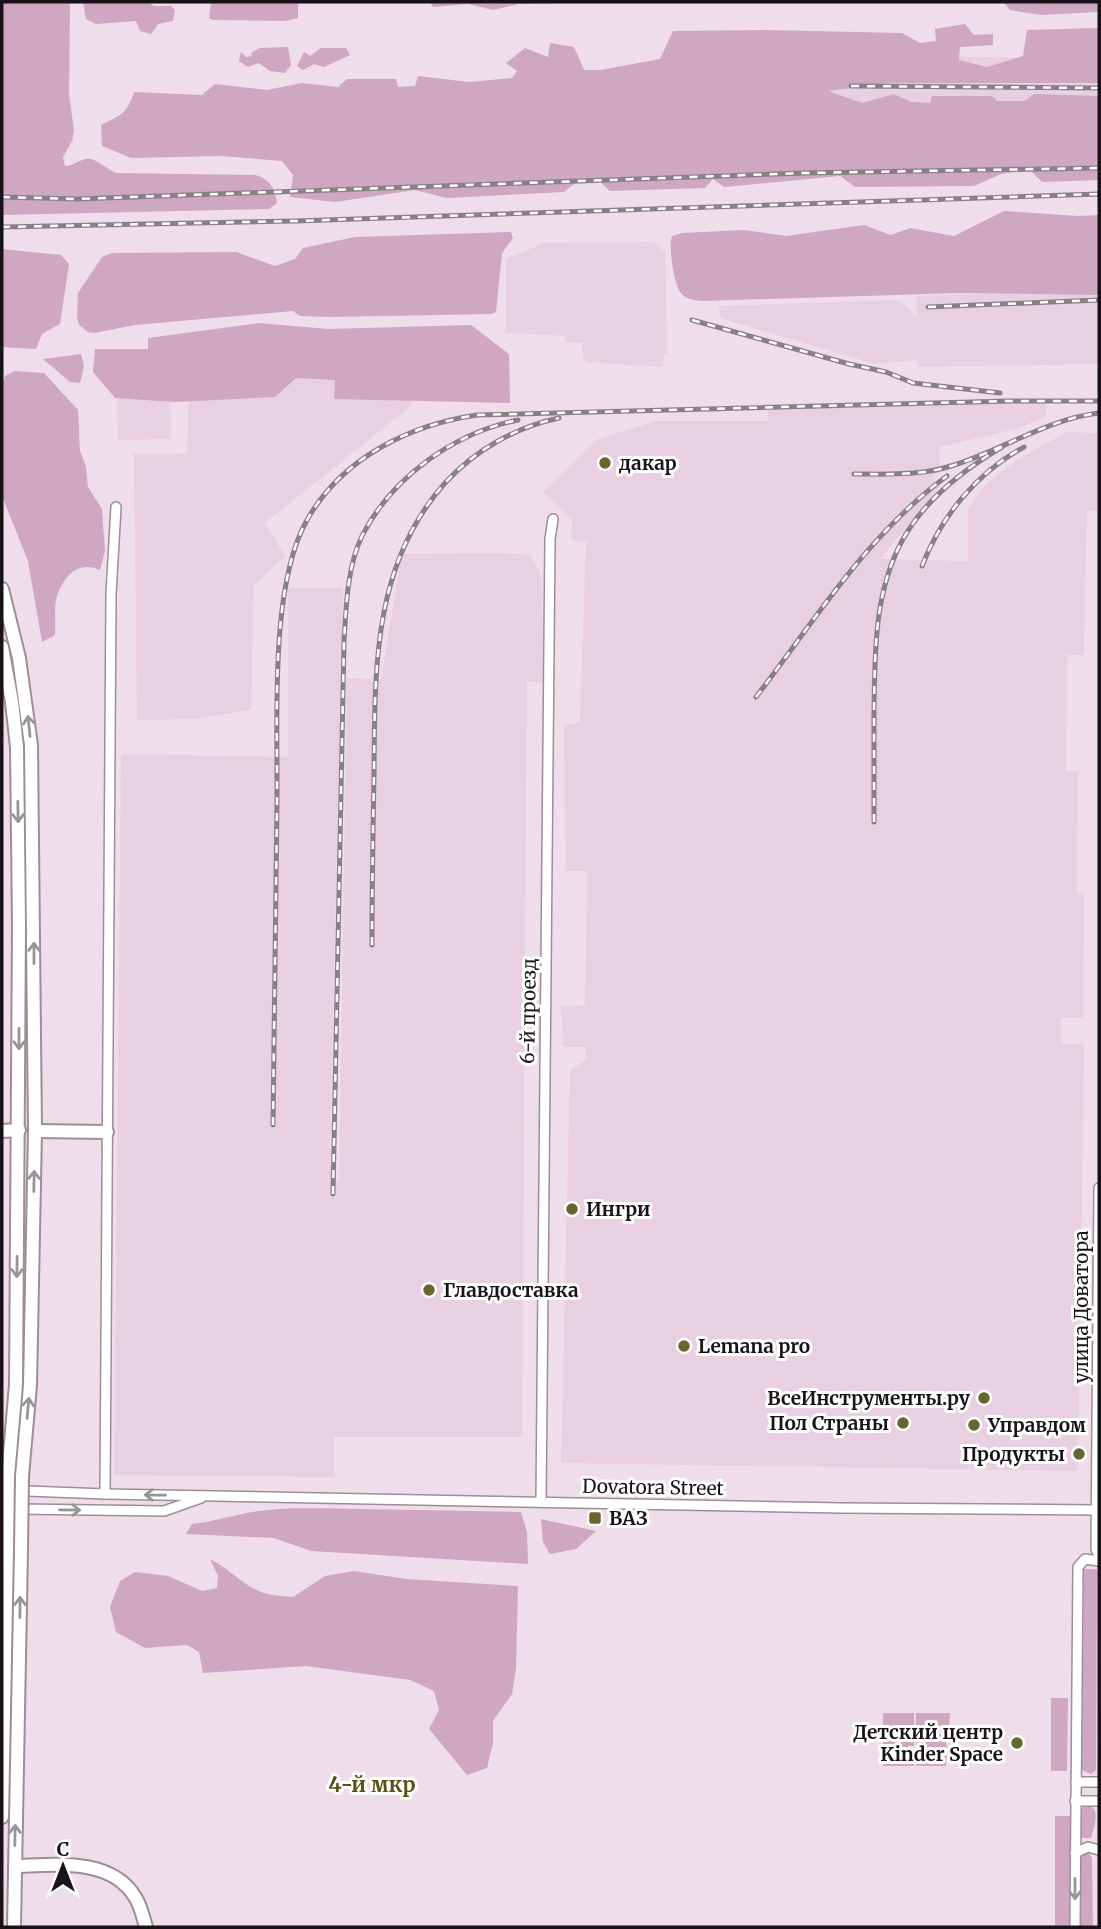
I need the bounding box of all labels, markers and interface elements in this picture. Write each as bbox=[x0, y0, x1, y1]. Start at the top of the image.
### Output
place label: дакар bbox=[618, 451, 677, 475]
marker: дакар bbox=[597, 455, 613, 471]
one-way arrow bbox=[22, 715, 35, 738]
one-way arrow bbox=[11, 800, 25, 823]
one-way arrow bbox=[27, 942, 41, 965]
street label: 6-й проезд bbox=[515, 958, 541, 1064]
one-way arrow bbox=[12, 1028, 26, 1051]
one-way arrow bbox=[27, 1169, 41, 1192]
place label: Ингри bbox=[586, 1197, 650, 1221]
marker: Ингри bbox=[564, 1201, 580, 1217]
street label: улица Доватора bbox=[1069, 1231, 1093, 1383]
one-way arrow bbox=[10, 1255, 24, 1278]
place label: Главдоставка bbox=[443, 1278, 579, 1302]
marker: Главдоставка bbox=[421, 1282, 437, 1298]
place label: Lemana pro bbox=[698, 1334, 810, 1358]
marker: Lemana pro bbox=[676, 1338, 692, 1354]
place label: ВсеИнструменты.ру bbox=[767, 1386, 971, 1410]
marker: ВсеИнструменты.ру bbox=[976, 1390, 992, 1406]
one-way arrow bbox=[22, 1397, 35, 1420]
place label: Пол Страны bbox=[769, 1411, 889, 1435]
place label: Управдом bbox=[987, 1413, 1086, 1437]
marker: Пол Страны bbox=[895, 1415, 911, 1431]
marker: Управдом bbox=[966, 1417, 982, 1433]
place label: Продукты bbox=[962, 1442, 1065, 1466]
marker: Продукты bbox=[1071, 1446, 1087, 1462]
street label: Dovatora Street bbox=[582, 1474, 725, 1500]
one-way arrow bbox=[144, 1488, 167, 1502]
one-way arrow bbox=[58, 1503, 81, 1517]
place label: ВАЗ bbox=[609, 1506, 648, 1530]
marker: ВАЗ bbox=[587, 1510, 603, 1526]
one-way arrow bbox=[13, 1596, 26, 1619]
place label: Детский центр Kinder Space bbox=[853, 1720, 1003, 1766]
marker: Детский центр Kinder Space bbox=[1009, 1735, 1025, 1751]
district label: 4-й мкр bbox=[328, 1771, 416, 1798]
one-way arrow bbox=[8, 1823, 22, 1846]
north arrow bbox=[28, 1831, 98, 1901]
text: С bbox=[57, 1837, 69, 1861]
one-way arrow bbox=[1068, 1877, 1082, 1900]

